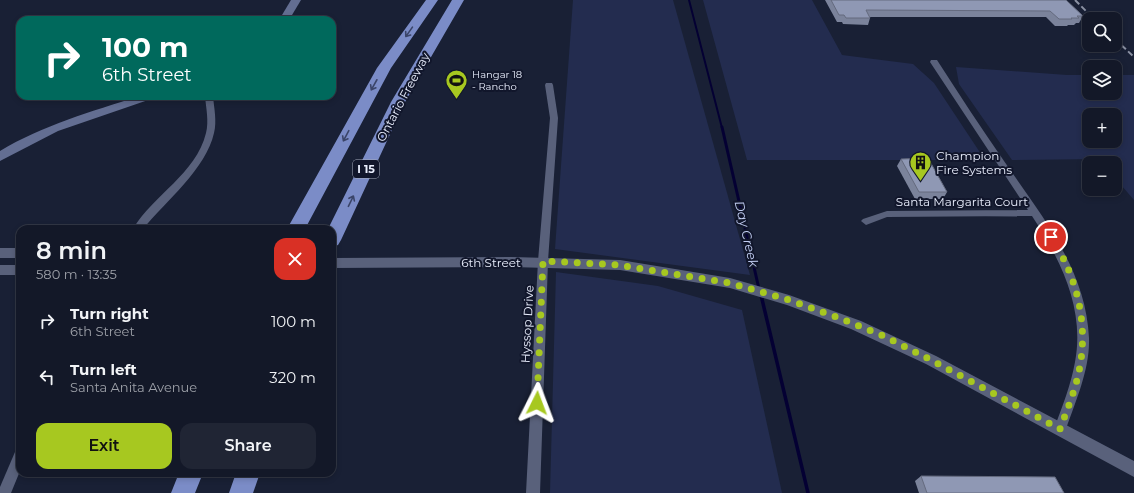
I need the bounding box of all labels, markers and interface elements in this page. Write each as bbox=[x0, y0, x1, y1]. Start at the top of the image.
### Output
map controls bbox=[1082, 12, 1122, 196]
button: search bbox=[1082, 12, 1122, 52]
one-way arrow bbox=[405, 26, 413, 37]
text: 100 m bbox=[102, 30, 188, 64]
icon: right bbox=[36, 32, 88, 84]
street label: Ontario Freeway bbox=[373, 49, 433, 144]
button: layers bbox=[1082, 60, 1122, 100]
text: 6th Street bbox=[102, 64, 192, 86]
sports icon: Hangar 18 - Rancho bbox=[444, 67, 470, 100]
place label: Hangar 18 - Rancho bbox=[472, 68, 522, 93]
one-way arrow bbox=[370, 79, 378, 91]
button: + bbox=[1082, 108, 1122, 148]
one-way arrow bbox=[342, 130, 350, 142]
place label: Champion Fire Systems bbox=[936, 148, 1012, 177]
building icon: Champion Fire Systems bbox=[907, 149, 933, 182]
button: − bbox=[1082, 156, 1122, 196]
road number: I 15 bbox=[353, 160, 379, 178]
street label: Santa Margarita Court bbox=[896, 194, 1028, 209]
one-way arrow bbox=[348, 195, 355, 207]
water label: Day Creek bbox=[732, 199, 763, 270]
pin bbox=[1034, 220, 1068, 254]
icon: arrive bbox=[1040, 226, 1062, 248]
text: 8 min bbox=[36, 236, 107, 265]
button: close bbox=[274, 238, 316, 280]
street label: 6th Street bbox=[461, 255, 521, 270]
text: 580 m · 13:35 bbox=[36, 266, 117, 282]
street label: Hyssop Drive bbox=[517, 285, 537, 363]
text: Turn right bbox=[70, 304, 149, 323]
icon: right bbox=[36, 310, 58, 332]
text: 100 m bbox=[271, 312, 316, 331]
text: 6th Street bbox=[70, 323, 135, 339]
text: Turn left bbox=[70, 360, 137, 379]
icon: left bbox=[36, 366, 58, 388]
text: 320 m bbox=[269, 368, 316, 387]
text: Santa Anita Avenue bbox=[70, 379, 197, 395]
position arrow bbox=[516, 382, 558, 424]
button: Exit bbox=[36, 423, 172, 469]
button: Share bbox=[180, 423, 316, 469]

